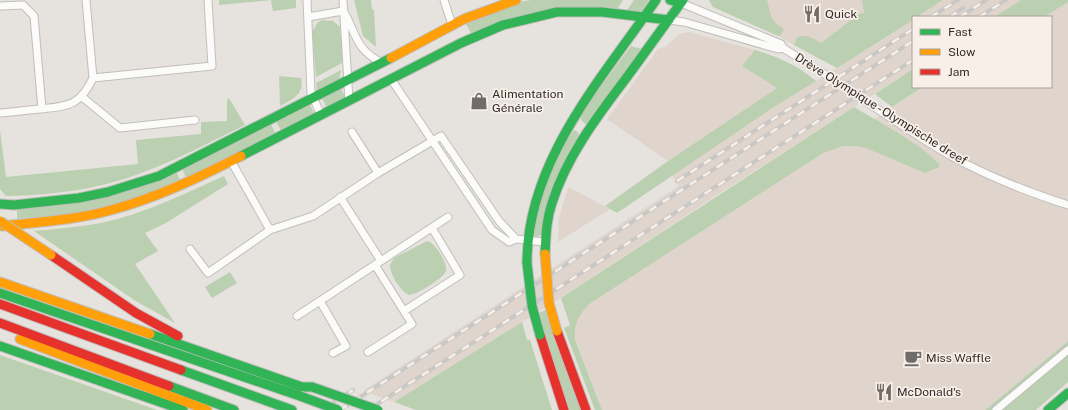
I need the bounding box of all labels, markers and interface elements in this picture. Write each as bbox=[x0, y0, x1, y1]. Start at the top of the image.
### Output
restaurant icon: Quick bbox=[802, 4, 822, 24]
place label: Quick bbox=[825, 7, 857, 21]
legend bbox=[912, 16, 1052, 88]
text: Fast bbox=[948, 25, 973, 39]
text: Slow bbox=[948, 45, 976, 59]
street label: Drève Olympique - Olympische dreef bbox=[792, 50, 970, 168]
text: Jam bbox=[948, 65, 970, 79]
place label: Alimentation Générale bbox=[492, 87, 563, 115]
shop icon: Alimentation Générale bbox=[469, 91, 489, 111]
cafe icon: Miss Waffle bbox=[903, 348, 923, 368]
place label: Miss Waffle bbox=[926, 351, 991, 365]
restaurant icon: McDonald's bbox=[874, 382, 894, 402]
place label: McDonald's bbox=[897, 385, 961, 399]

